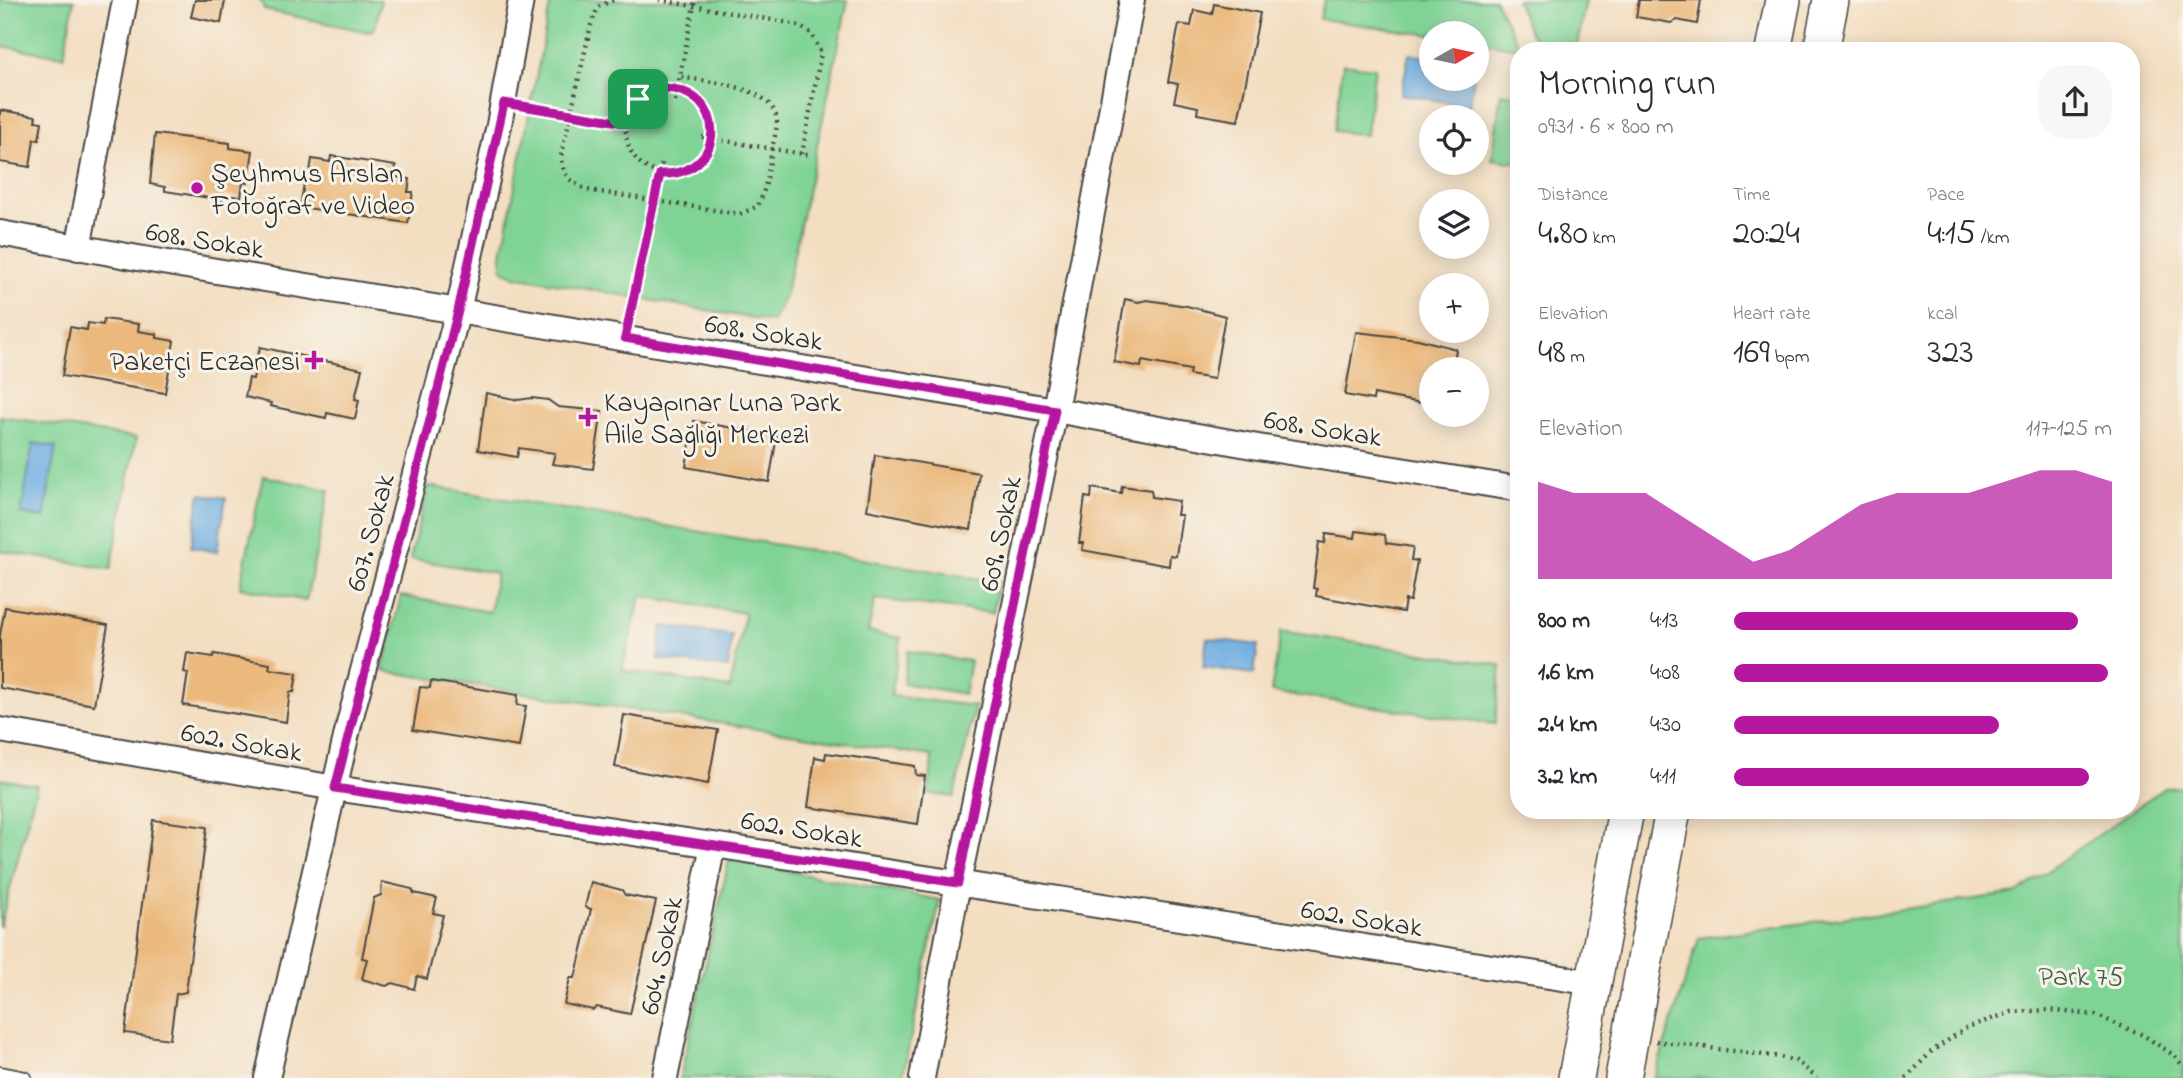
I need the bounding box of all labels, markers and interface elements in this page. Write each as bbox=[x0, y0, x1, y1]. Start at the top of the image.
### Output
north arrow bbox=[1419, 21, 1489, 91]
map controls bbox=[1419, 21, 1489, 427]
text: Morning run bbox=[1538, 57, 1716, 113]
button: share bbox=[2038, 65, 2112, 139]
pin bbox=[608, 69, 668, 129]
icon: arrive bbox=[619, 80, 657, 118]
button: locate bbox=[1419, 105, 1489, 175]
text: 09:31 · 6 × 800 m bbox=[1538, 111, 1674, 144]
place label: Şeyhmus Arslan Fotoğraf ve Video bbox=[210, 155, 415, 228]
marker: Şeyhmus Arslan Fotoğraf ve Video bbox=[189, 180, 205, 196]
text: Distance bbox=[1538, 182, 1608, 209]
text: Time bbox=[1733, 182, 1770, 209]
text: Pace bbox=[1927, 182, 1964, 209]
button: layers bbox=[1419, 189, 1489, 259]
text: 4.80 bbox=[1538, 209, 1588, 260]
text: 20:24 bbox=[1733, 209, 1800, 260]
text: 4:15 bbox=[1927, 209, 1976, 260]
street label: 608. Sokak bbox=[142, 213, 267, 272]
text: km bbox=[1588, 225, 1616, 252]
text: /km bbox=[1976, 225, 2010, 252]
button: + bbox=[1419, 273, 1489, 343]
text: Elevation bbox=[1538, 301, 1608, 328]
text: Heart rate bbox=[1733, 301, 1811, 328]
text: kcal bbox=[1927, 301, 1958, 328]
street label: 608. Sokak bbox=[701, 305, 826, 364]
text: 48 bbox=[1538, 328, 1566, 379]
text: 169 bbox=[1733, 328, 1770, 379]
text: 323 bbox=[1927, 328, 1974, 379]
place label: Paketçi Eczanesi bbox=[110, 343, 300, 384]
text: m bbox=[1566, 344, 1585, 371]
text: bpm bbox=[1770, 344, 1810, 371]
marker: Paketçi Eczanesi bbox=[306, 352, 322, 368]
button: − bbox=[1419, 357, 1489, 427]
place label: Kayapınar Luna Park Aile Sağlığı Merkezi bbox=[604, 384, 842, 457]
street label: 608. Sokak bbox=[1260, 401, 1385, 460]
marker: Kayapınar Luna Park Aile Sağlığı Merkezi bbox=[578, 407, 598, 427]
text: Elevation bbox=[1538, 413, 1623, 446]
text: 117–125 m bbox=[2026, 413, 2112, 446]
street label: 607. Sokak bbox=[337, 469, 408, 596]
street label: 609. Sokak bbox=[970, 472, 1035, 595]
text: 800 m bbox=[1538, 605, 1590, 638]
text: 4:13 bbox=[1650, 605, 1678, 638]
text: 1.6 km bbox=[1538, 657, 1594, 690]
text: 4:08 bbox=[1650, 657, 1680, 690]
text: 2.4 km bbox=[1538, 709, 1597, 742]
text: 4:30 bbox=[1650, 709, 1681, 742]
street label: 602. Sokak bbox=[178, 714, 306, 775]
text: 3.2 km bbox=[1538, 761, 1597, 794]
text: 4:11 bbox=[1650, 761, 1676, 794]
street label: 602. Sokak bbox=[738, 802, 866, 861]
street label: 602. Sokak bbox=[1298, 891, 1426, 950]
street label: 604. Sokak bbox=[631, 892, 696, 1019]
park label: Park 75 bbox=[2038, 958, 2124, 999]

